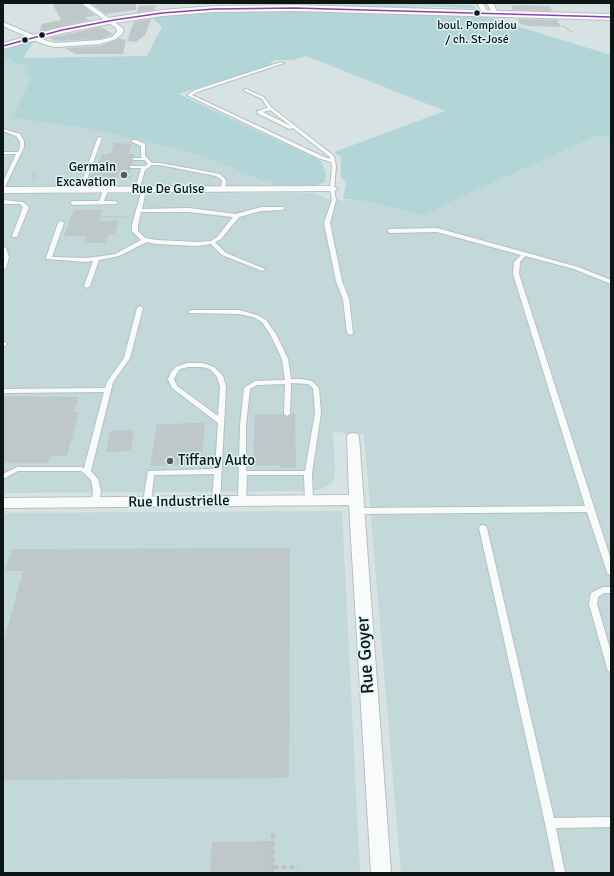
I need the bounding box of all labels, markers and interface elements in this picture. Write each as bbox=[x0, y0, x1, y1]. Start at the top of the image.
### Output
marker: boul. Pompidou / ch. St-José bbox=[472, 8, 482, 18]
place label: boul. Pompidou / ch. St-José bbox=[437, 19, 517, 47]
unlabelled marker bbox=[37, 30, 47, 40]
unlabelled marker bbox=[20, 35, 30, 45]
place label: Germain Excavation bbox=[56, 160, 116, 191]
marker: Germain Excavation bbox=[119, 170, 129, 180]
street label: Rue De Guise bbox=[132, 182, 204, 198]
place label: Tiffany Auto bbox=[178, 452, 255, 470]
marker: Tiffany Auto bbox=[165, 456, 175, 466]
street label: Rue Industrielle bbox=[128, 492, 230, 512]
street label: Rue Goyer bbox=[353, 616, 379, 694]

